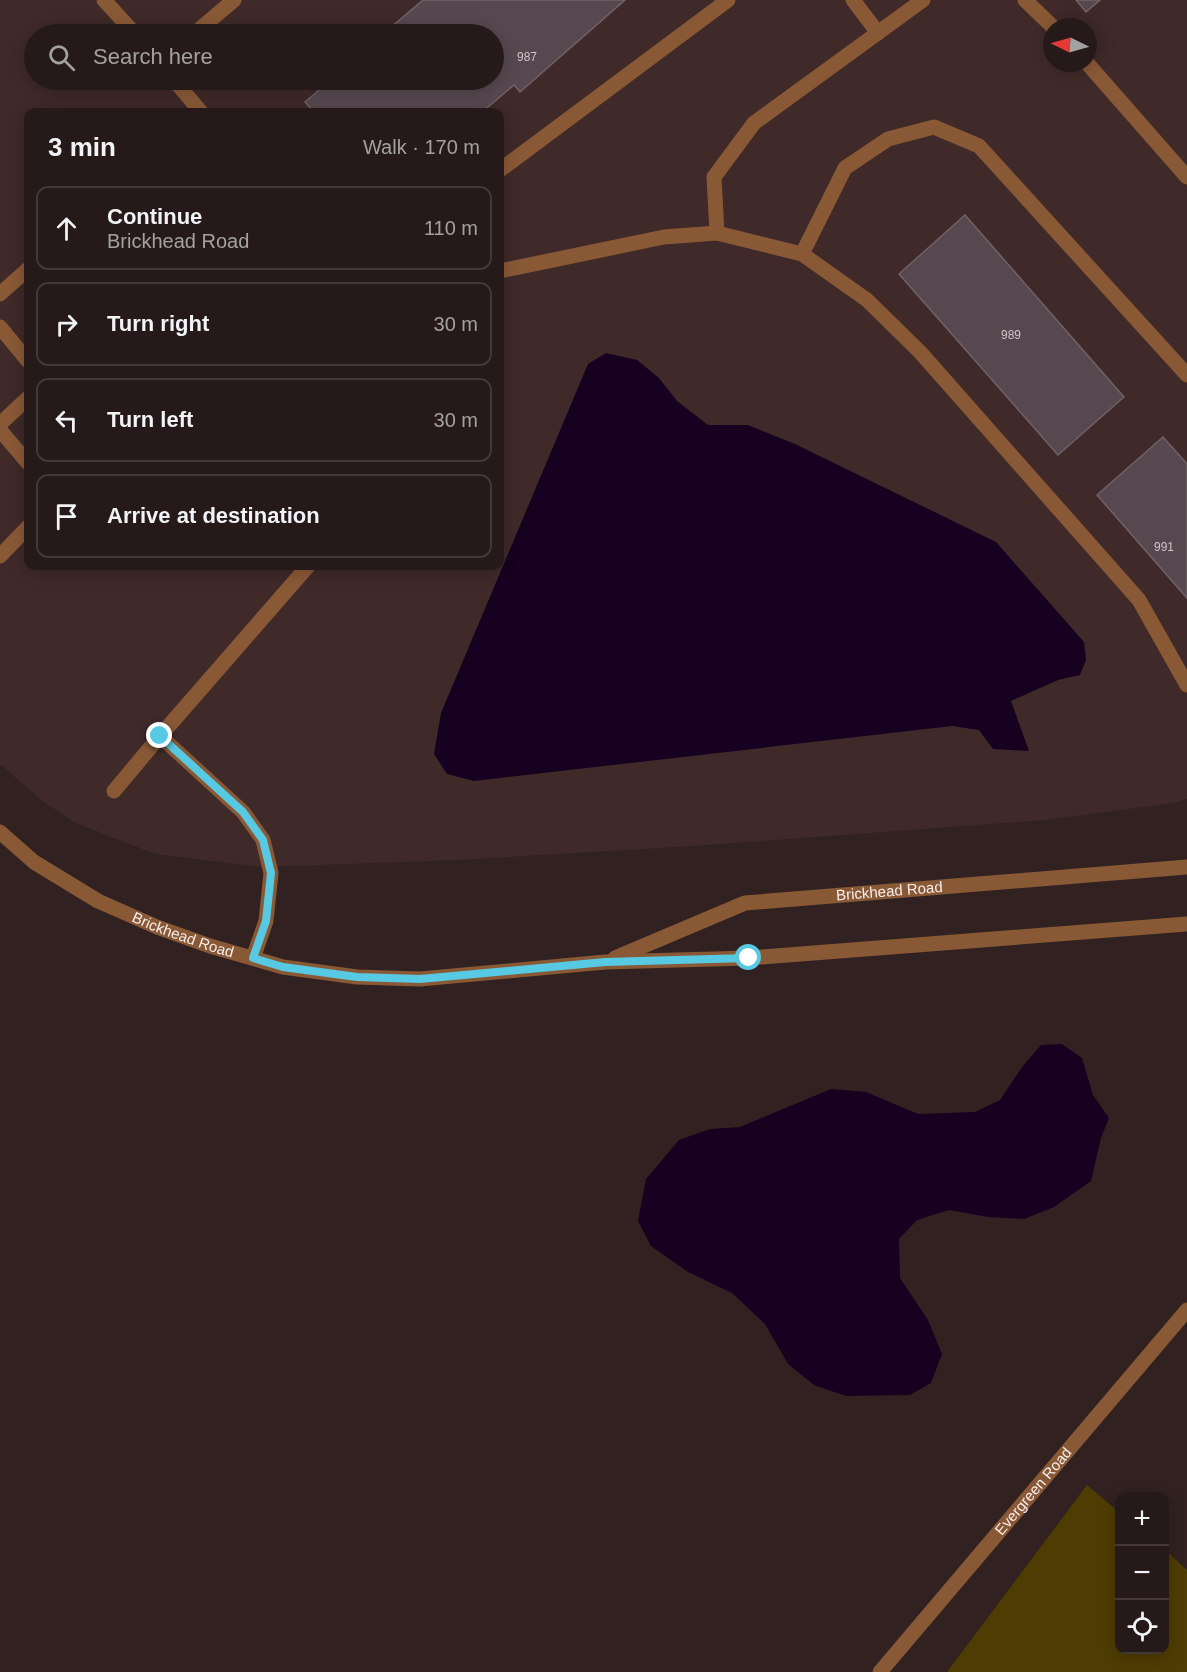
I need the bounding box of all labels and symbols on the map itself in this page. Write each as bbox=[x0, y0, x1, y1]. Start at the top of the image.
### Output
north arrow bbox=[1043, 18, 1097, 72]
house number: 987 bbox=[517, 50, 537, 64]
house number: 989 bbox=[1001, 328, 1021, 342]
house number: 991 bbox=[1154, 540, 1174, 554]
route end bbox=[146, 722, 172, 748]
street label: Brickhead Road bbox=[835, 878, 943, 904]
street label: Brickhead Road bbox=[130, 908, 236, 960]
route start bbox=[735, 944, 761, 970]
street label: Evergreen Road bbox=[991, 1444, 1075, 1538]

